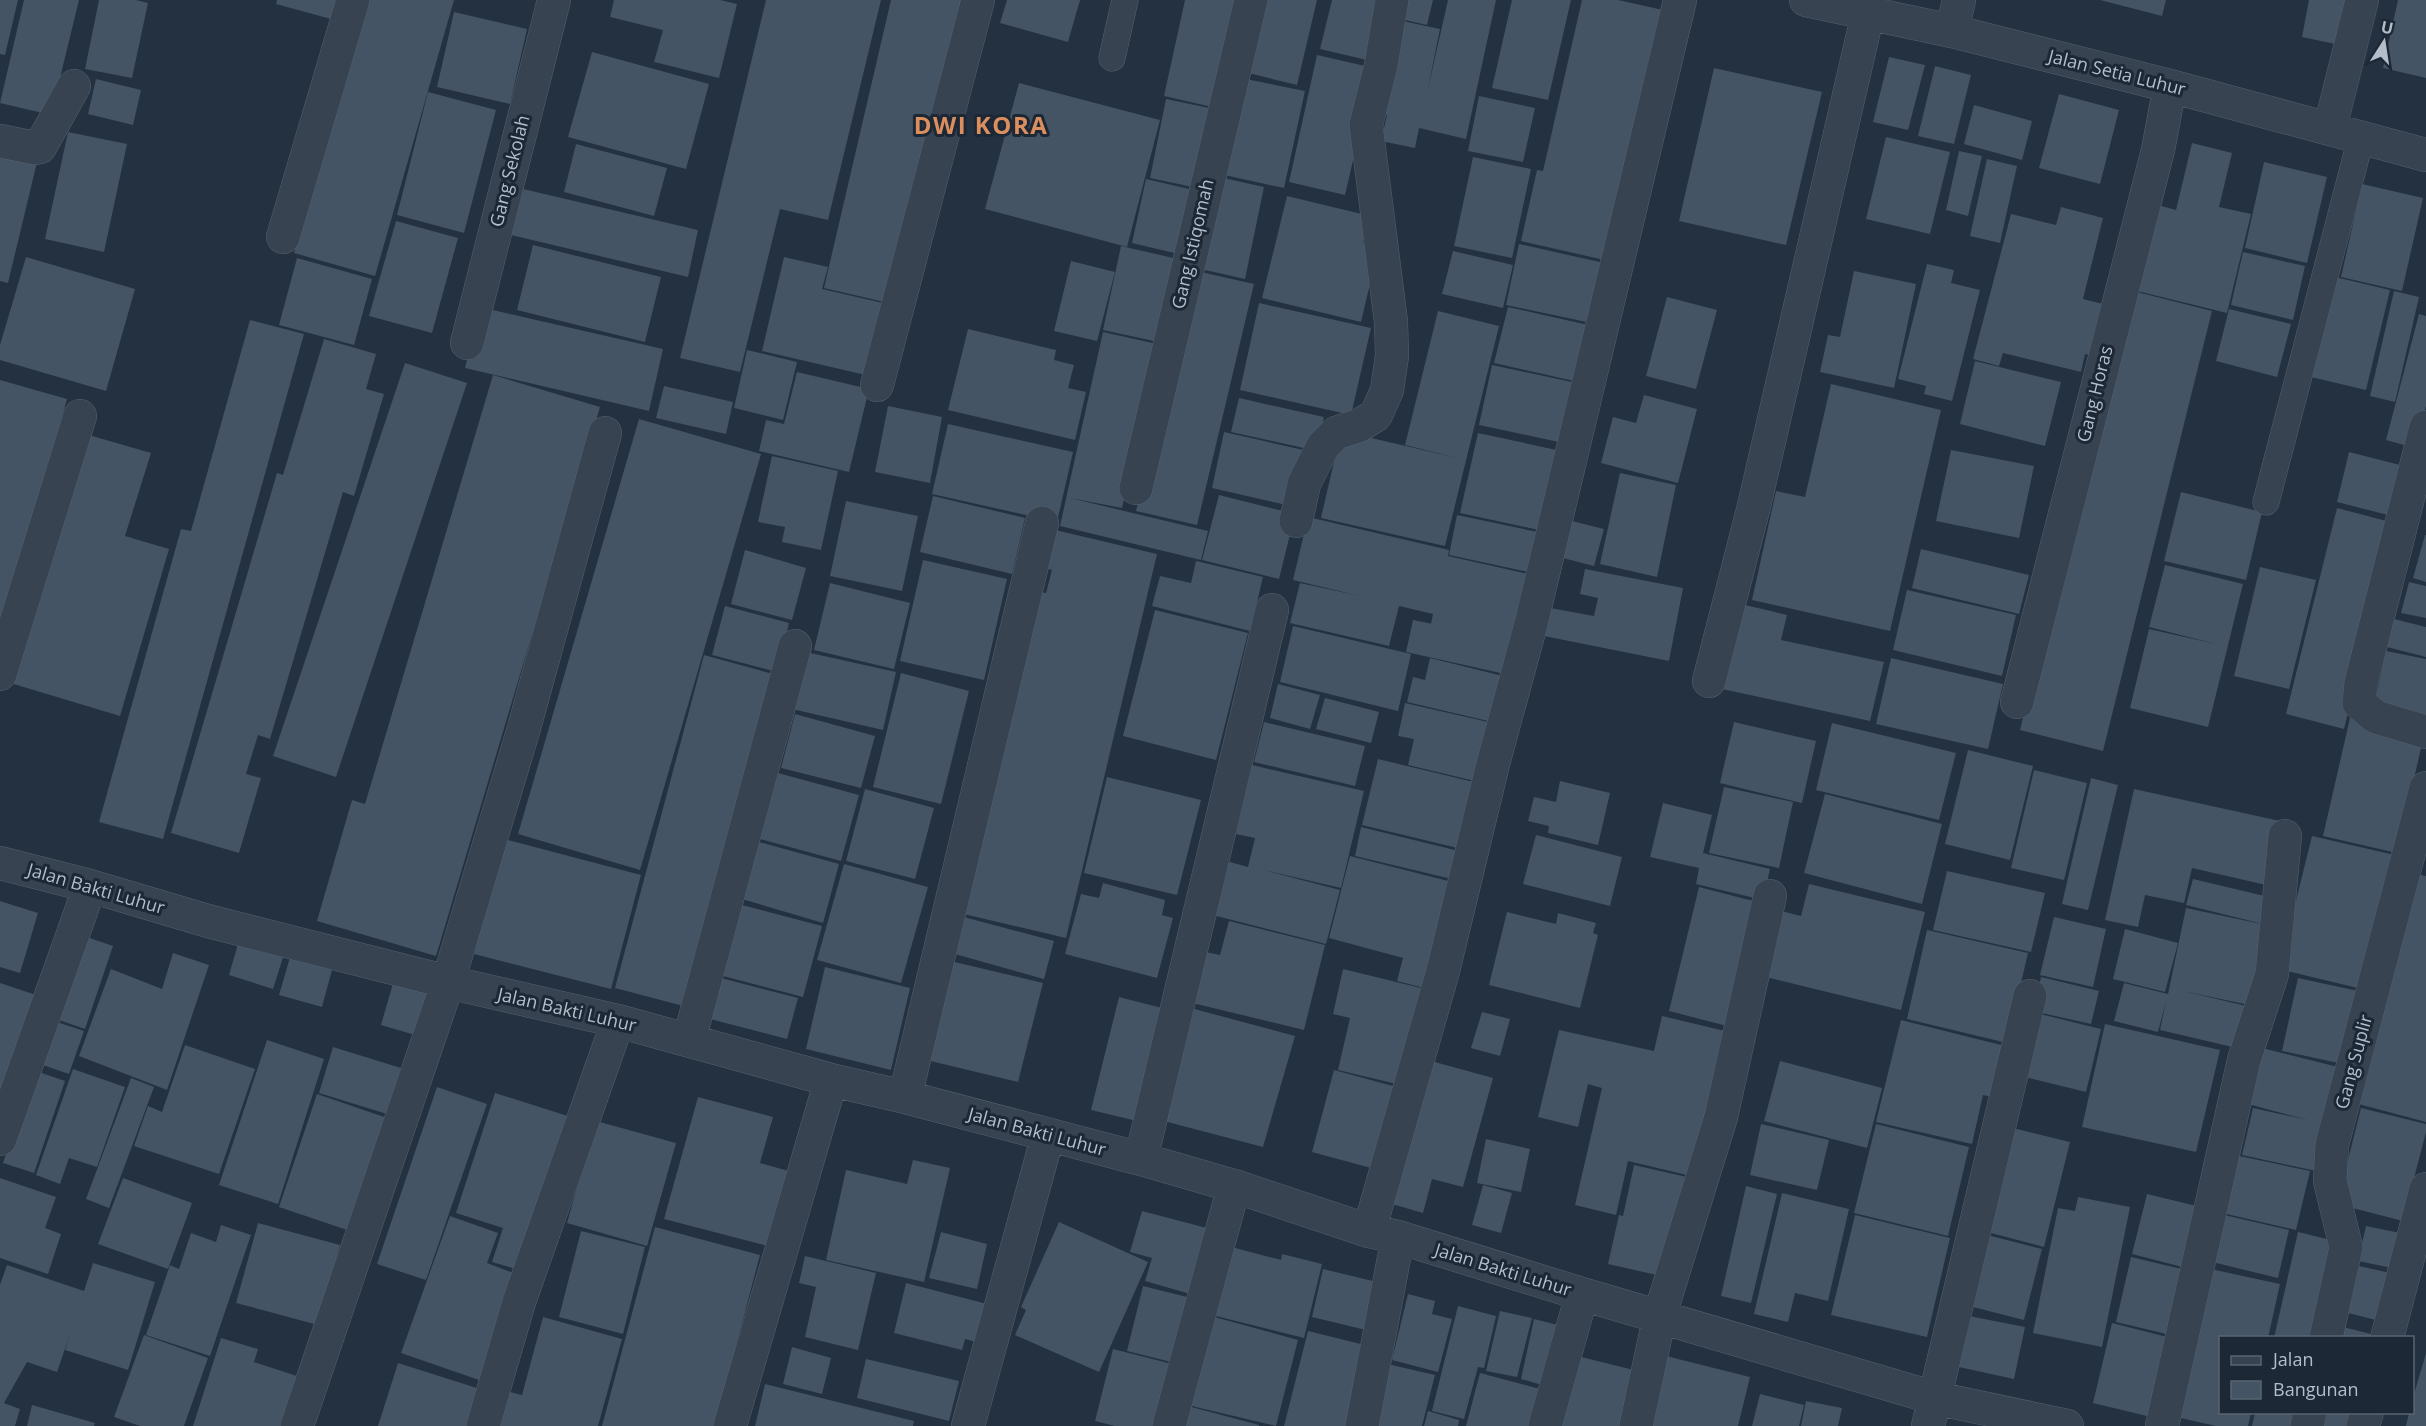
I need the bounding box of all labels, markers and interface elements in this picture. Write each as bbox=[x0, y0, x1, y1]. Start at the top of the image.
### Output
north arrow bbox=[2354, 12, 2414, 72]
text: U bbox=[2379, 15, 2395, 39]
street label: Jalan Setia Luhur bbox=[2044, 43, 2189, 101]
district label: DWI KORA bbox=[914, 108, 1048, 141]
street label: Gang Sekolah bbox=[484, 112, 535, 229]
street label: Gang Istiqomah bbox=[1165, 176, 1219, 311]
street label: Gang Horas bbox=[2070, 343, 2118, 445]
street label: Jalan Bakti Luhur bbox=[23, 856, 168, 919]
street label: Jalan Bakti Luhur bbox=[494, 981, 640, 1037]
street label: Gang Suplir bbox=[2329, 1011, 2377, 1112]
street label: Jalan Bakti Luhur bbox=[964, 1101, 1109, 1161]
street label: Jalan Bakti Luhur bbox=[1430, 1236, 1575, 1301]
legend bbox=[2219, 1336, 2414, 1414]
text: Jalan bbox=[2271, 1347, 2313, 1371]
text: Bangunan bbox=[2273, 1377, 2359, 1401]

